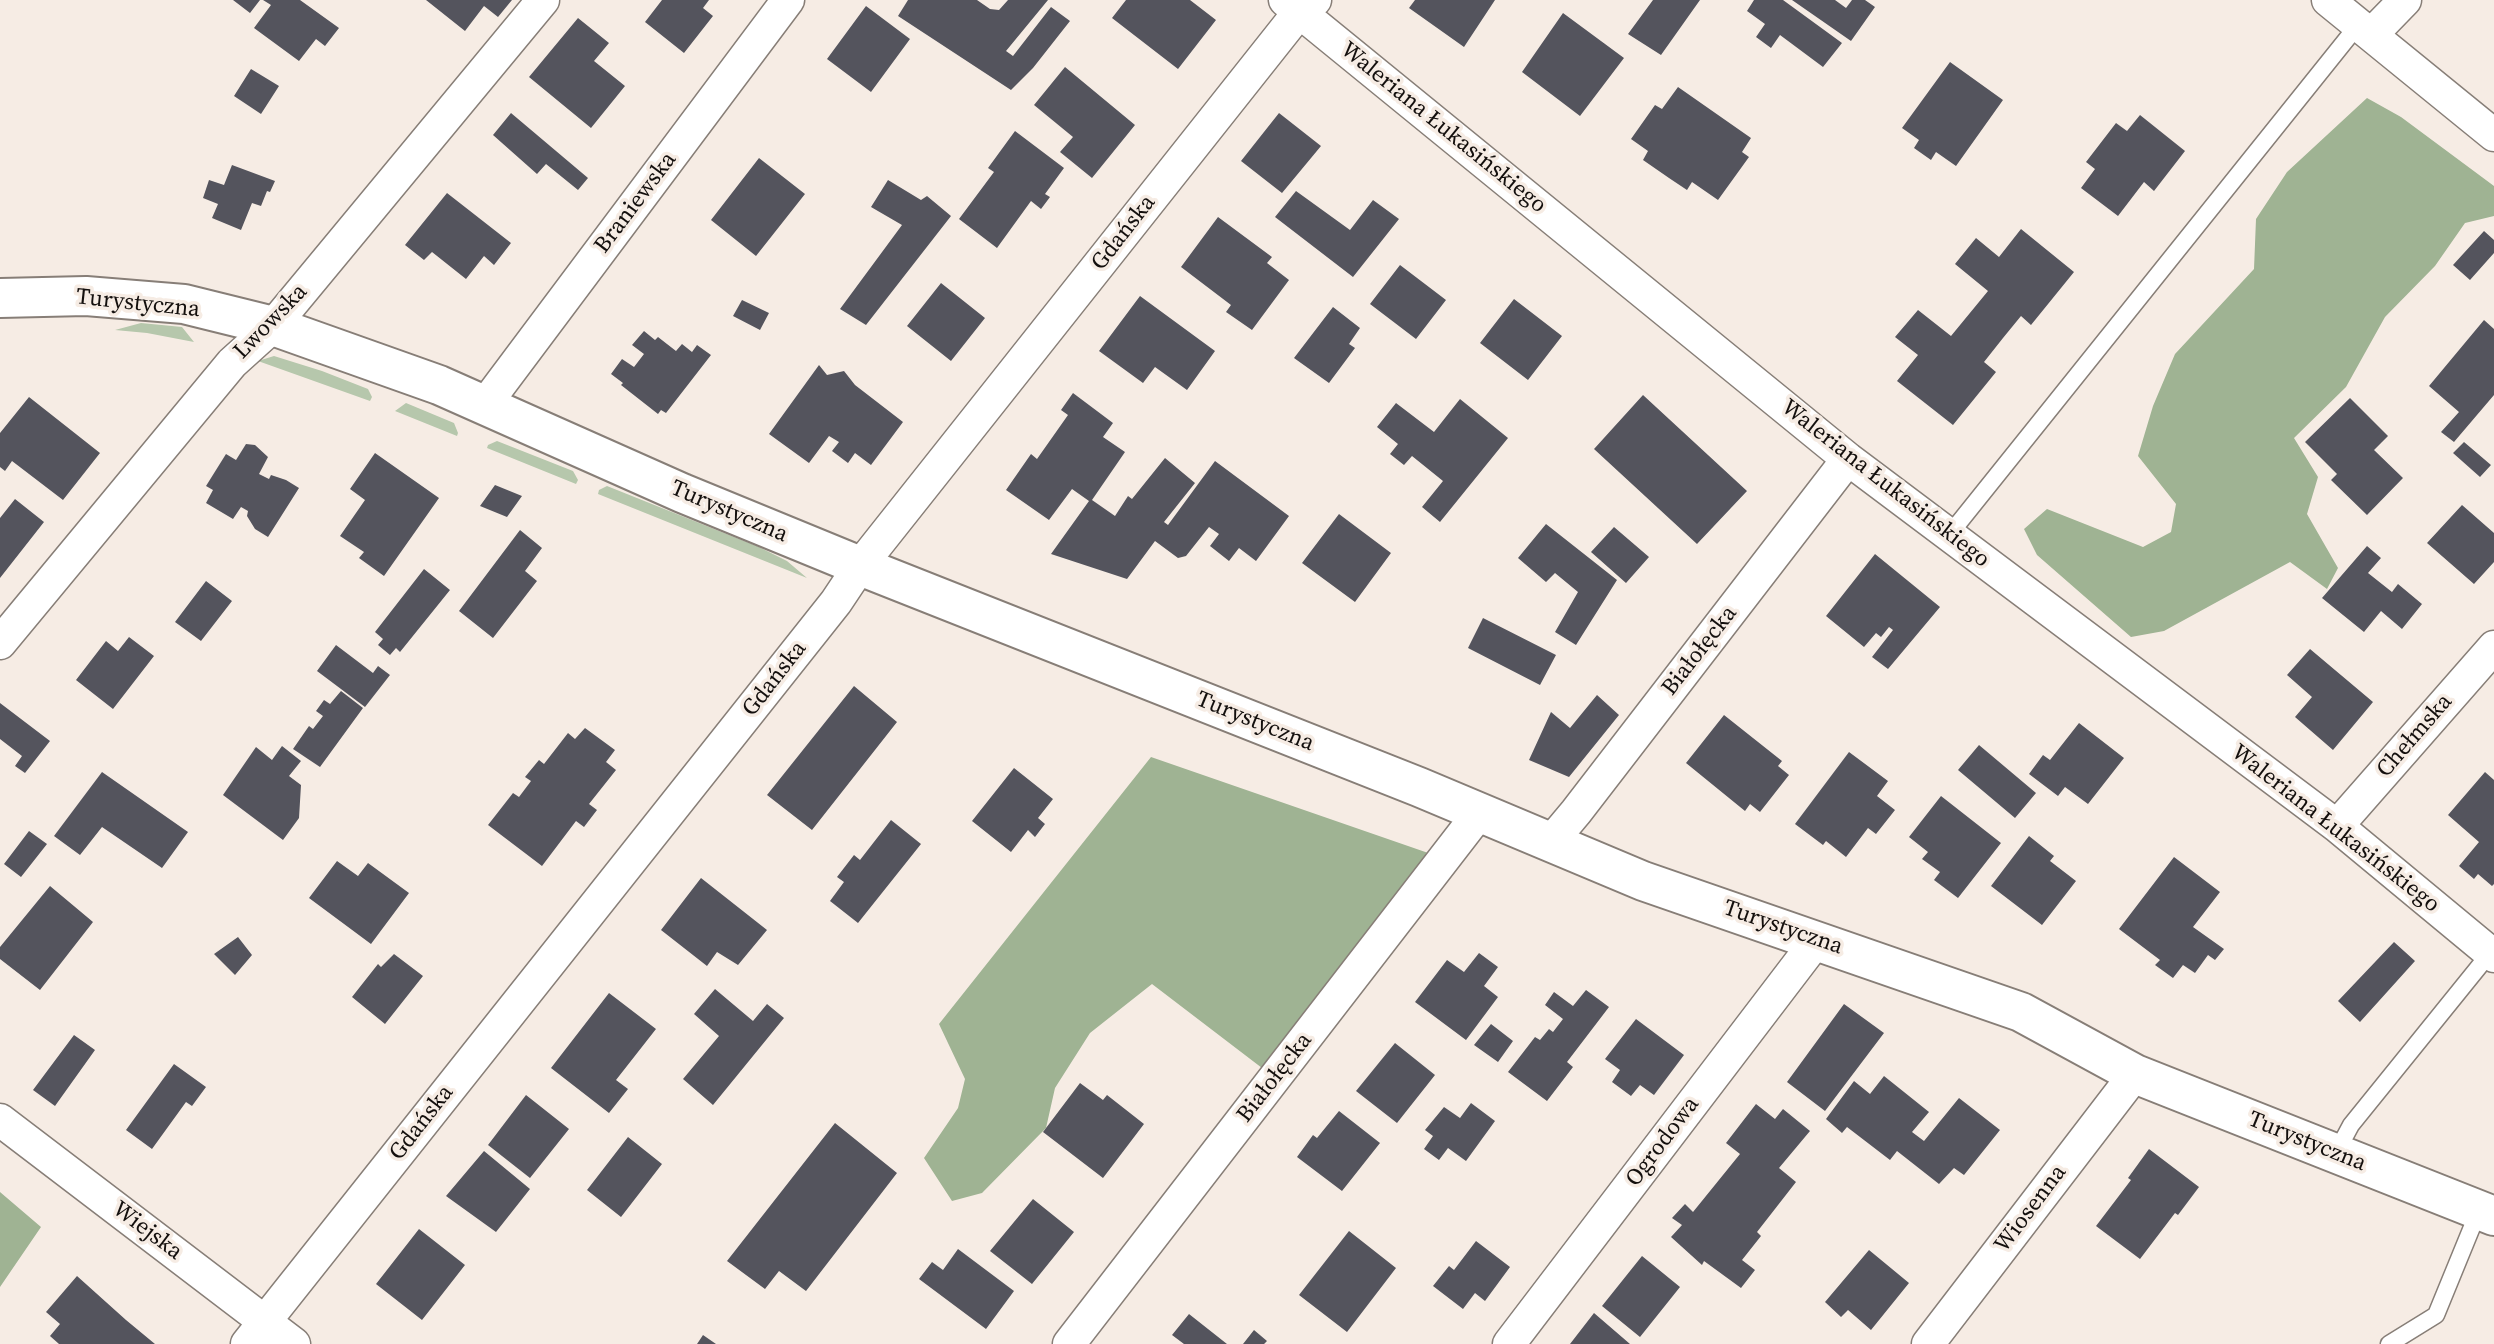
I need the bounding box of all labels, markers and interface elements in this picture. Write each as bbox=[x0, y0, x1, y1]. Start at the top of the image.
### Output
street label: Waleriana Łukasińskiego bbox=[1335, 36, 1551, 220]
street label: Braniewska bbox=[589, 147, 683, 259]
street label: Gdańska bbox=[1086, 190, 1162, 276]
street label: Lwowska bbox=[228, 279, 314, 365]
street label: Turystyczna bbox=[75, 284, 201, 324]
street label: Waleriana Łukasińskiego bbox=[1775, 394, 1995, 574]
street label: Turystyczna bbox=[666, 475, 792, 549]
street label: Białołęcka bbox=[1656, 601, 1744, 701]
street label: Gdańska bbox=[737, 636, 813, 722]
street label: Turystyczna bbox=[1192, 686, 1318, 758]
street label: Chełmska bbox=[2371, 689, 2459, 783]
street label: Waleriana Łukasińskiego bbox=[2225, 739, 2445, 919]
street label: Turystyczna bbox=[1720, 895, 1846, 961]
street label: Białołęcka bbox=[1231, 1028, 1319, 1128]
street label: Gdańska bbox=[384, 1080, 460, 1166]
street label: Ogrodowa bbox=[1620, 1092, 1706, 1192]
street label: Turystyczna bbox=[2244, 1106, 2370, 1178]
street label: Wiosenna bbox=[1989, 1160, 2073, 1258]
street label: Wiejska bbox=[106, 1196, 188, 1266]

